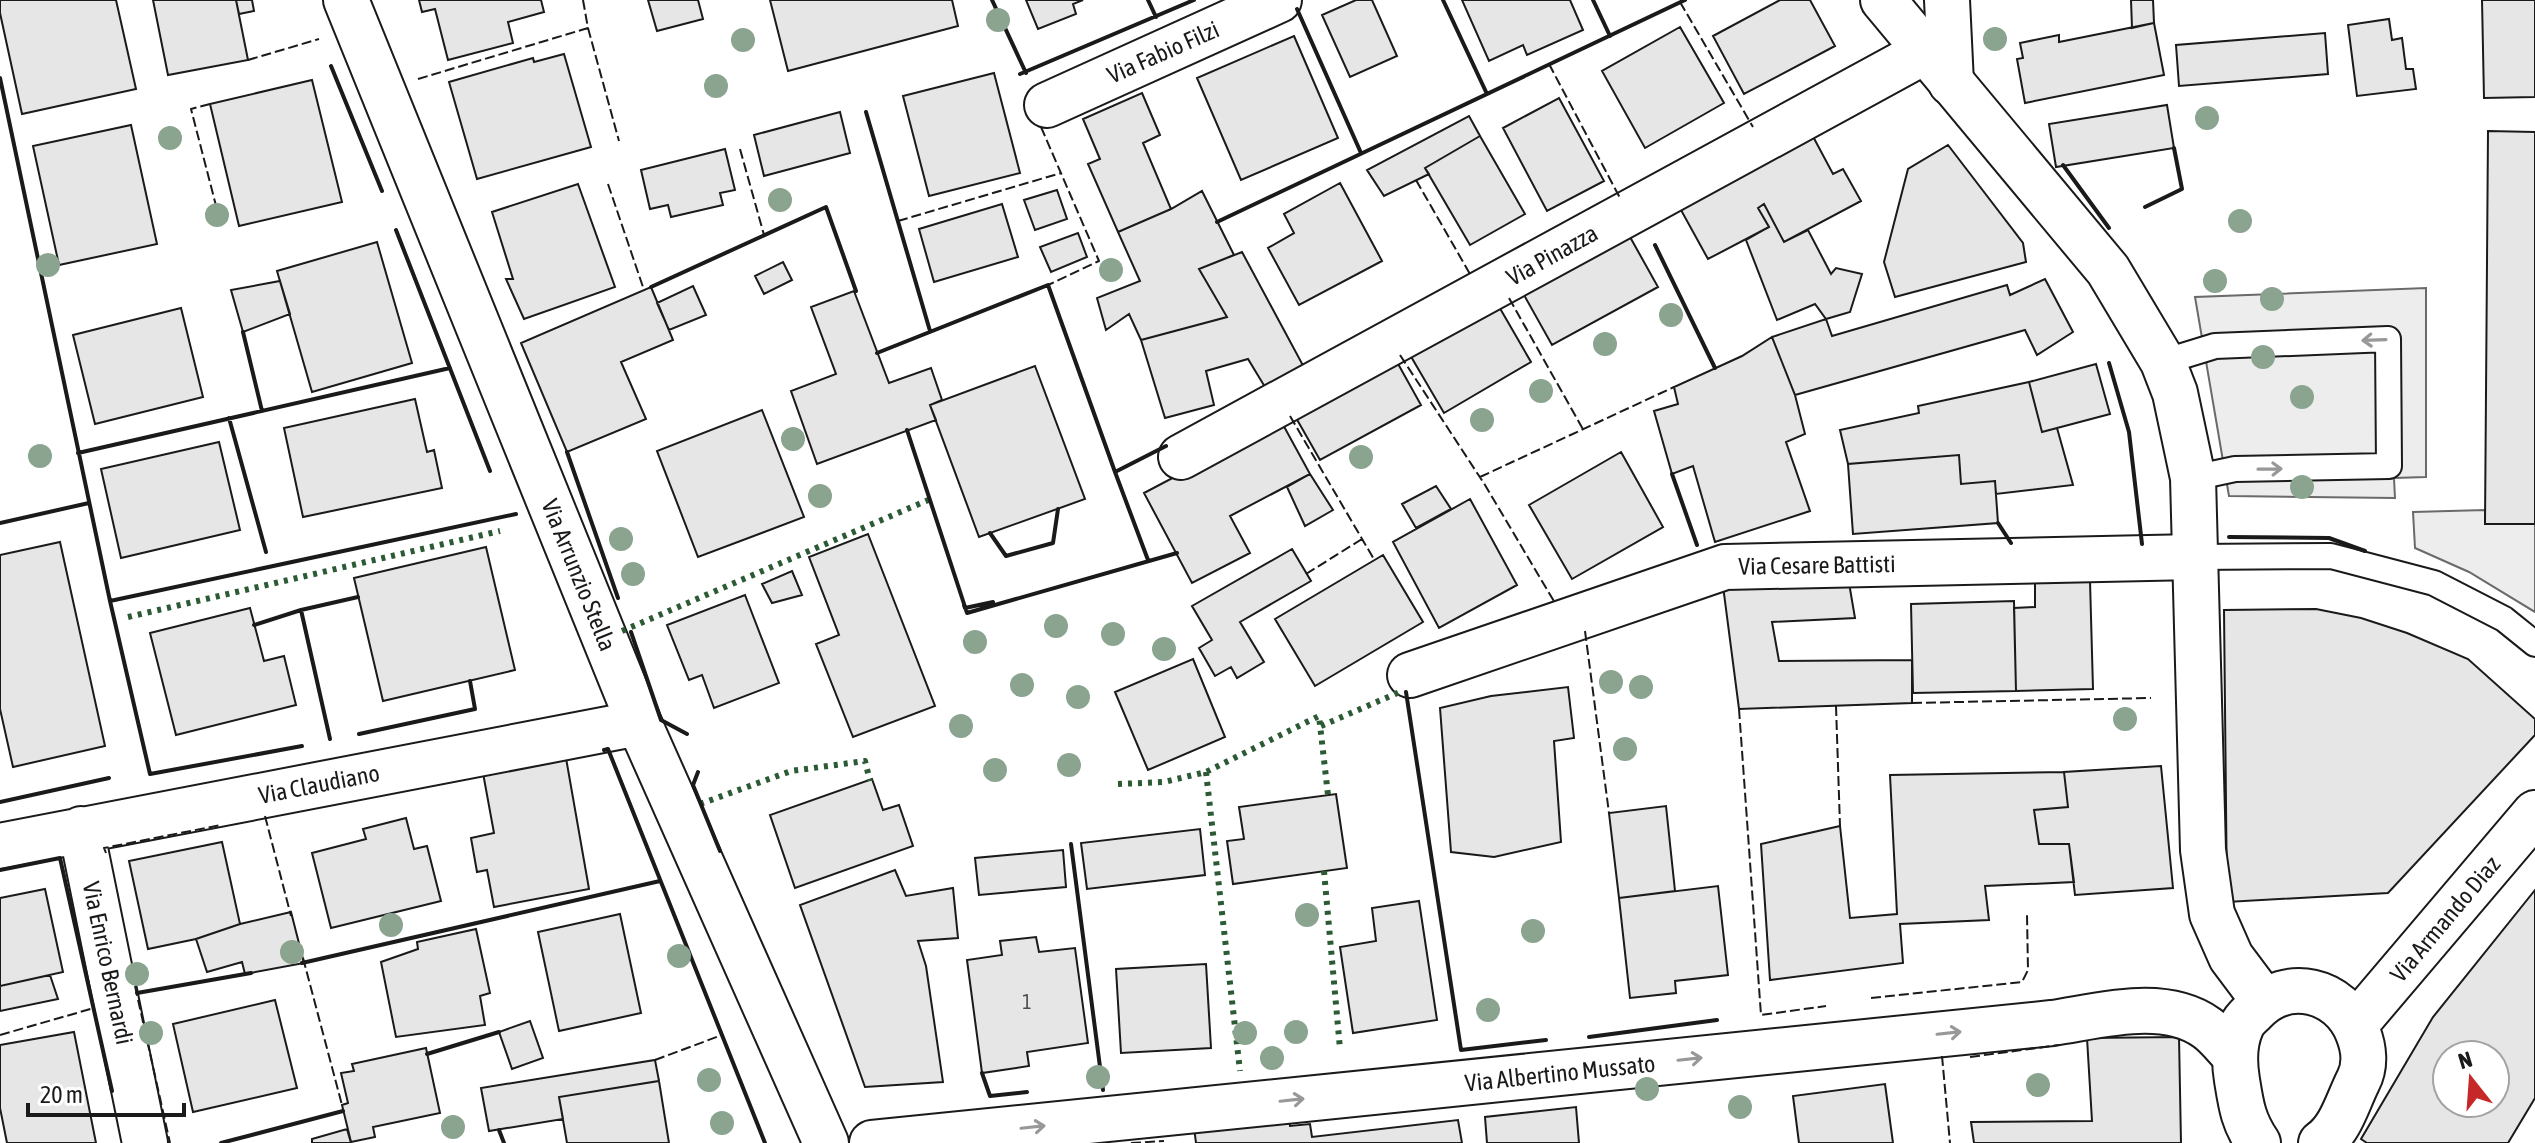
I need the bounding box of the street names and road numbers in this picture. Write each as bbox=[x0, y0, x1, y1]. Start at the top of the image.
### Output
street label: Via Fabio Filzi bbox=[1103, 15, 1223, 89]
street label: Via Pinazza bbox=[1502, 219, 1602, 291]
street label: Via Arrunzio Stella bbox=[536, 495, 622, 655]
street label: Via Cesare Battisti bbox=[1738, 550, 1896, 580]
street label: Via Claudiano bbox=[256, 759, 382, 809]
street label: Via Armando Diaz bbox=[2385, 851, 2505, 987]
street label: Via Enrico Bernardi bbox=[78, 879, 138, 1047]
street label: Via Albertino Mussato bbox=[1463, 1050, 1657, 1096]

